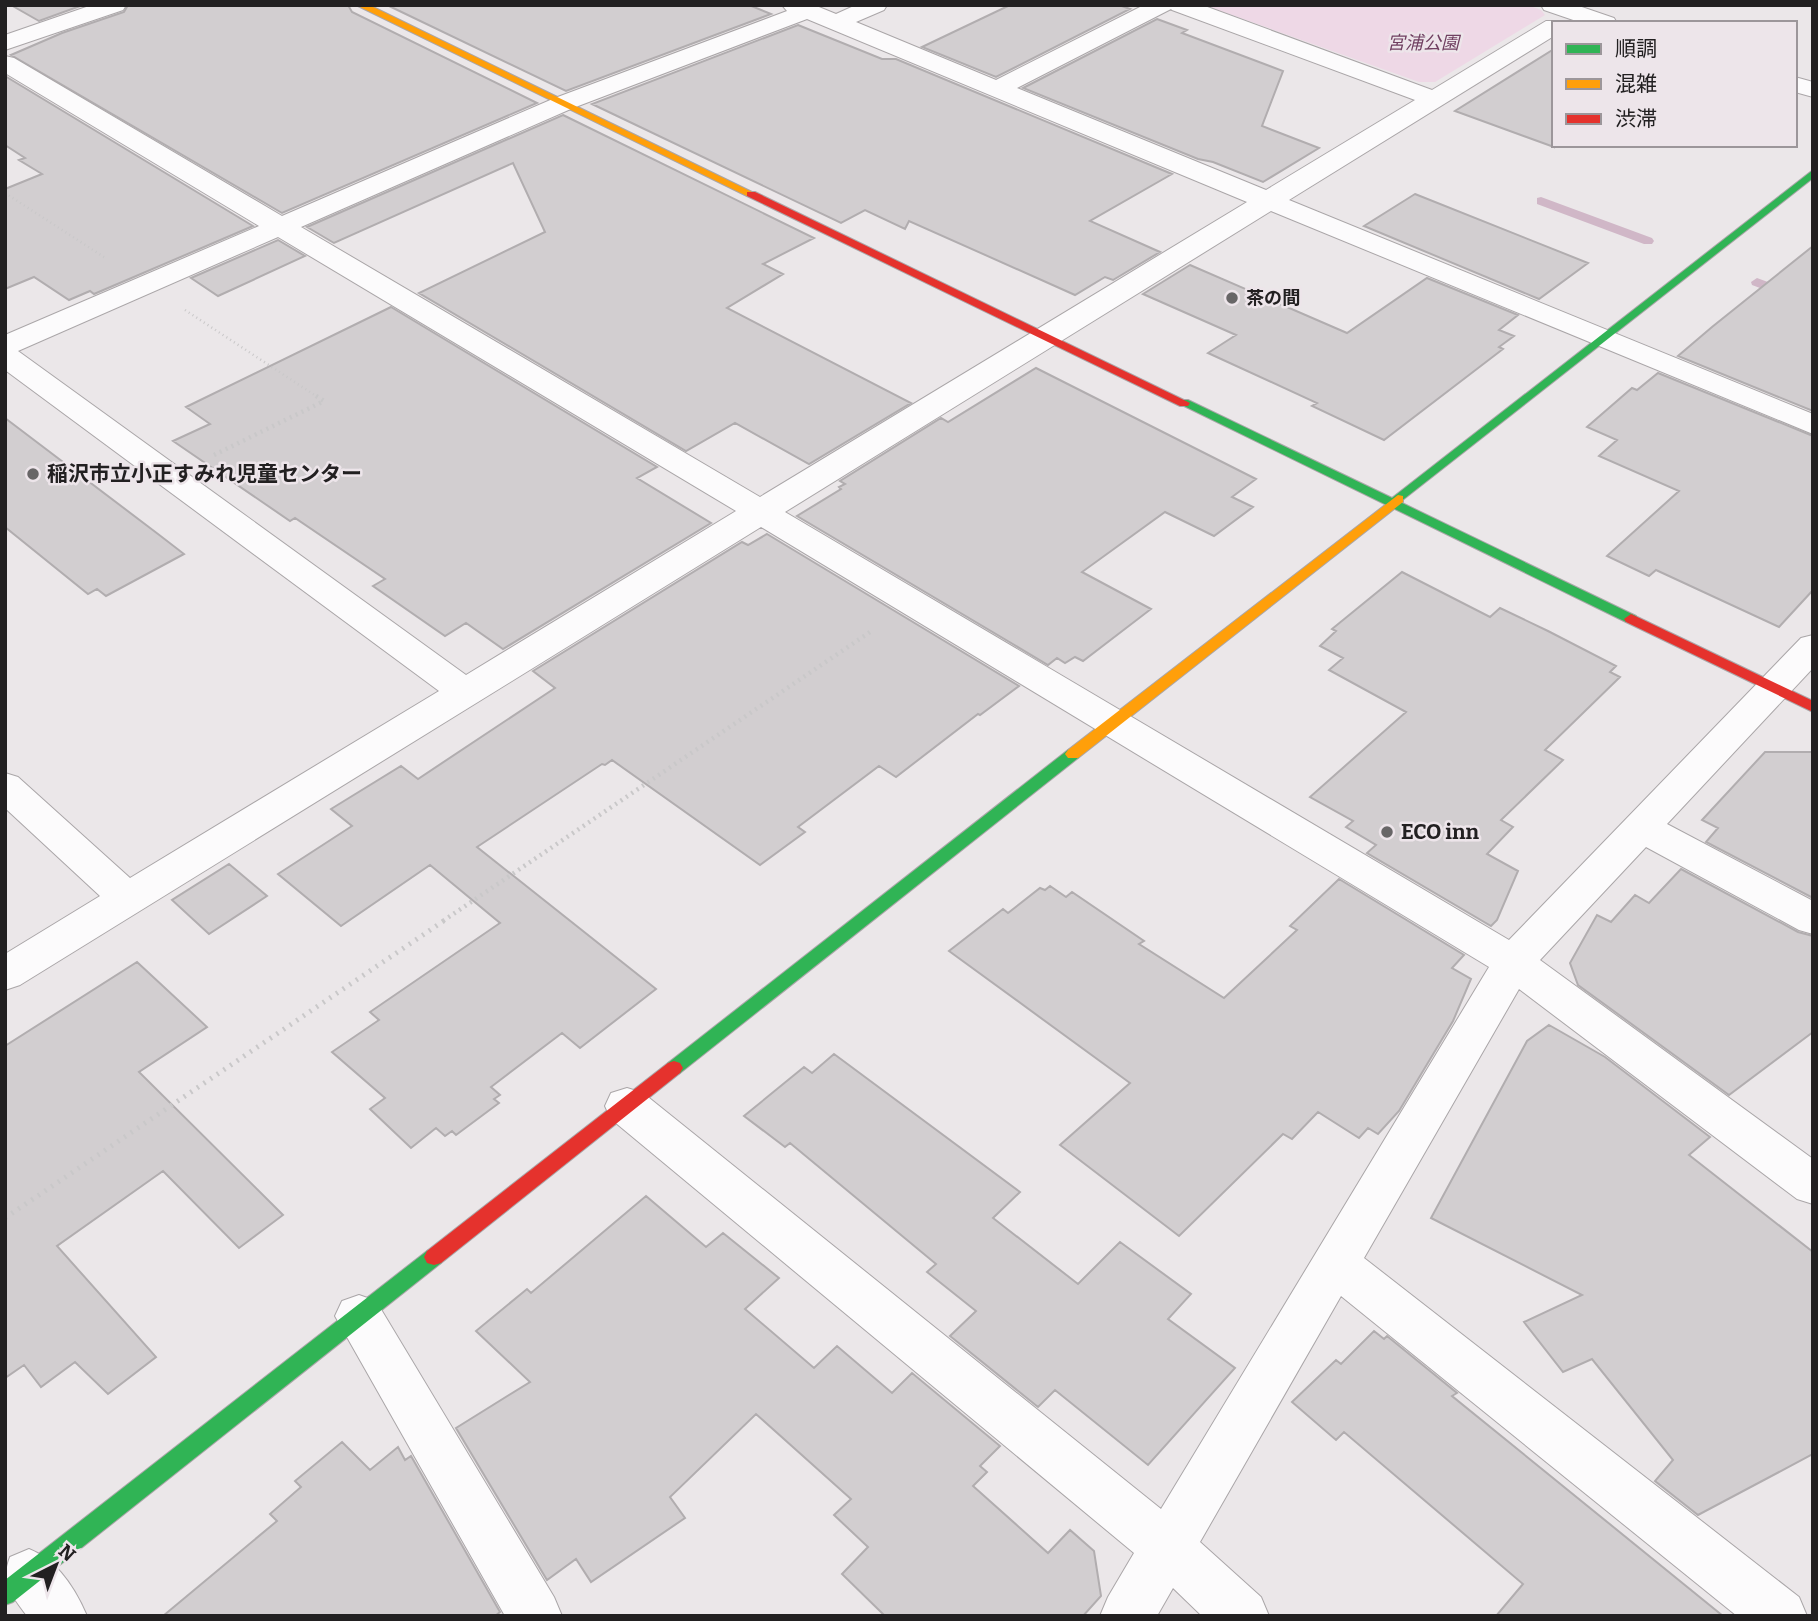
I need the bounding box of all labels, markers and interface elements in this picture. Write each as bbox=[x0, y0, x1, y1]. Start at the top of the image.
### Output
legend bbox=[1552, 21, 1797, 147]
park label: 宮浦公園 bbox=[1387, 32, 1462, 54]
text: 順調 bbox=[1615, 36, 1657, 62]
text: 混雑 bbox=[1615, 71, 1657, 97]
text: 渋滞 bbox=[1615, 106, 1657, 132]
place label: 茶の間 bbox=[1246, 287, 1300, 309]
marker: 茶の間 bbox=[1224, 290, 1240, 306]
place label: 稲沢市立小正すみれ児童センター bbox=[47, 461, 362, 487]
marker: 稲沢市立小正すみれ児童センター bbox=[25, 466, 41, 482]
place label: ECO inn bbox=[1401, 819, 1479, 845]
marker: ECO inn bbox=[1379, 824, 1395, 840]
north arrow bbox=[21, 1530, 91, 1600]
text: N bbox=[54, 1539, 80, 1566]

